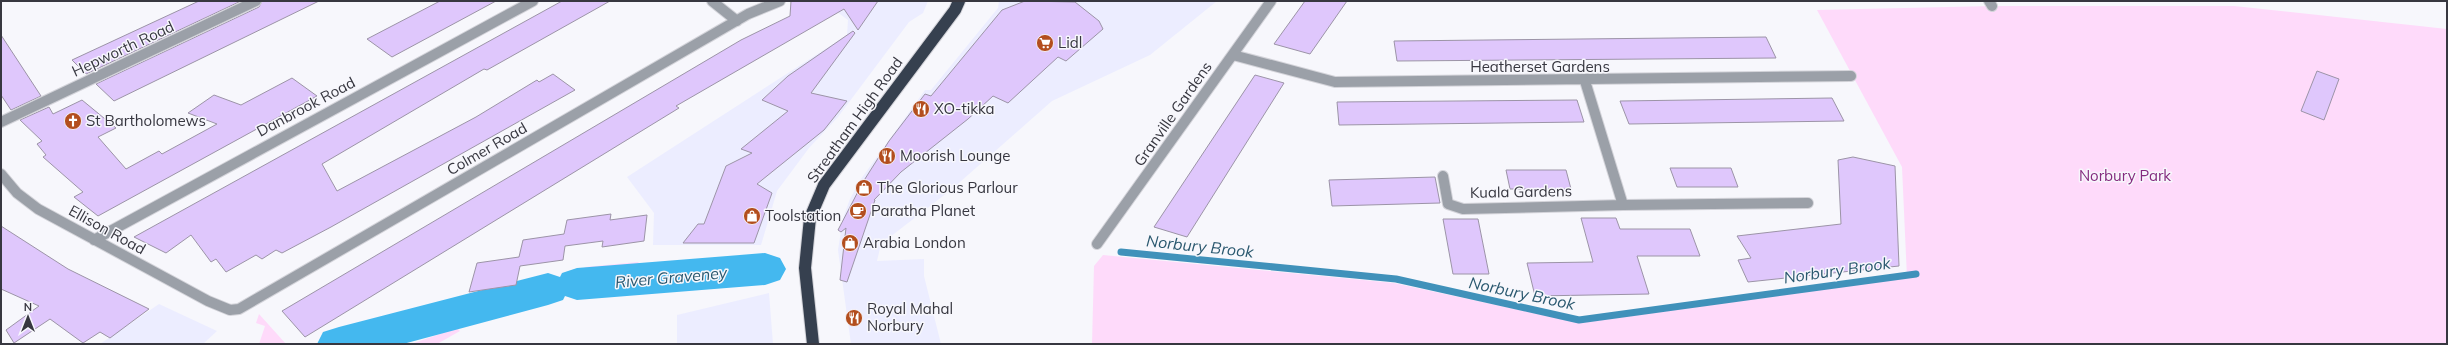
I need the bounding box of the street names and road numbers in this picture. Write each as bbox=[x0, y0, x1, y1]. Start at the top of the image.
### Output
street label: Hepworth Road bbox=[69, 17, 177, 81]
street label: Streatham High Road bbox=[803, 53, 907, 186]
street label: Heatherset Gardens bbox=[1470, 57, 1610, 76]
street label: Granville Gardens bbox=[1129, 58, 1216, 170]
street label: Danbrook Road bbox=[253, 73, 358, 141]
street label: Colmer Road bbox=[443, 118, 530, 179]
street label: Kuala Gardens bbox=[1470, 181, 1572, 202]
street label: Ellison Road bbox=[65, 201, 149, 258]

